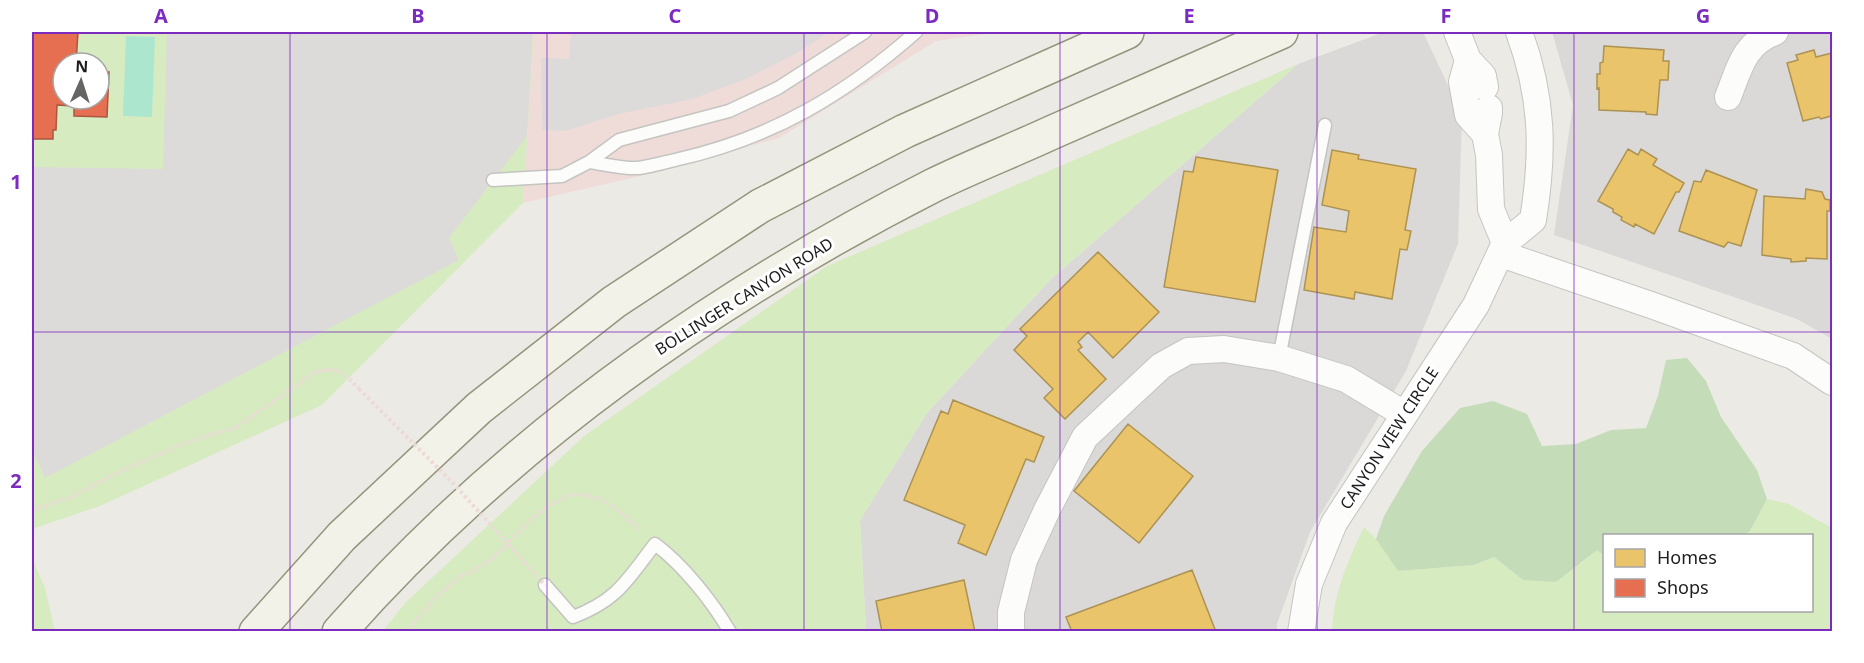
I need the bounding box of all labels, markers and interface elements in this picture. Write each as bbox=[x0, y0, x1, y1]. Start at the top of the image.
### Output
text: A bbox=[154, 2, 168, 29]
text: B bbox=[411, 2, 425, 29]
text: C bbox=[669, 2, 682, 29]
text: D bbox=[925, 2, 939, 29]
text: E bbox=[1183, 2, 1195, 29]
text: F bbox=[1441, 2, 1451, 29]
text: G bbox=[1696, 2, 1710, 29]
north arrow bbox=[51, 51, 111, 111]
text: N bbox=[75, 55, 89, 77]
text: 1 bbox=[10, 168, 22, 195]
street label: BOLLINGER CANYON ROAD bbox=[651, 232, 837, 360]
street label: CANYON VIEW CIRCLE bbox=[1335, 362, 1443, 514]
text: 2 bbox=[10, 467, 22, 494]
legend bbox=[1603, 534, 1813, 612]
text: Homes bbox=[1657, 545, 1717, 569]
text: Shops bbox=[1657, 575, 1709, 599]

